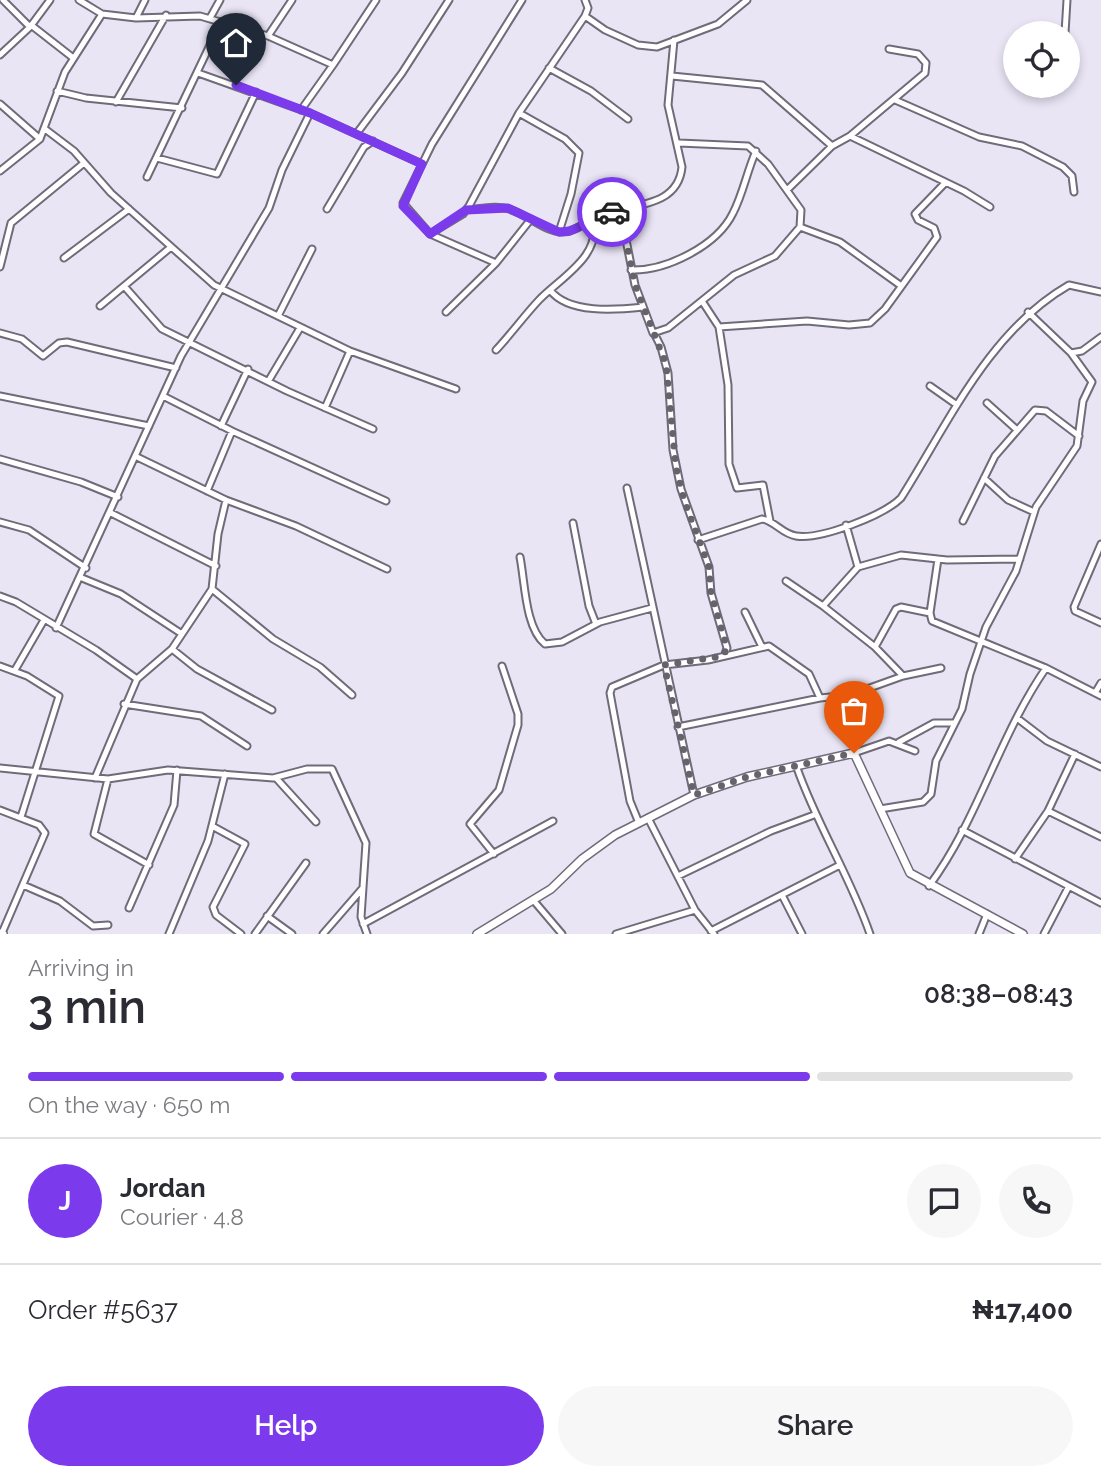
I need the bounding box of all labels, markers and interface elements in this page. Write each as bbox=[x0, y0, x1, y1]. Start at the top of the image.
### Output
pin bbox=[206, 13, 266, 85]
map controls bbox=[1003, 21, 1080, 98]
button: locate bbox=[1003, 21, 1080, 98]
icon: home bbox=[217, 24, 255, 62]
courier bbox=[577, 177, 647, 247]
icon: car bbox=[593, 193, 631, 231]
pin bbox=[824, 681, 884, 753]
icon: bag bbox=[835, 692, 873, 730]
text: Arriving in bbox=[28, 954, 134, 981]
text: 08:38–08:43 bbox=[924, 979, 1073, 1009]
text: 3 min bbox=[28, 980, 146, 1034]
text: On the way · 650 m bbox=[28, 1091, 230, 1118]
button: chat bbox=[907, 1164, 981, 1238]
button: phone bbox=[999, 1164, 1073, 1238]
text: Jordan bbox=[120, 1173, 206, 1203]
text: J bbox=[59, 1186, 71, 1216]
text: Courier · 4.8 bbox=[120, 1203, 244, 1230]
text: Order #5637 bbox=[28, 1295, 178, 1325]
text: ₦17,400 bbox=[972, 1295, 1073, 1325]
button: Help bbox=[28, 1386, 544, 1466]
button: Share bbox=[558, 1386, 1073, 1466]

